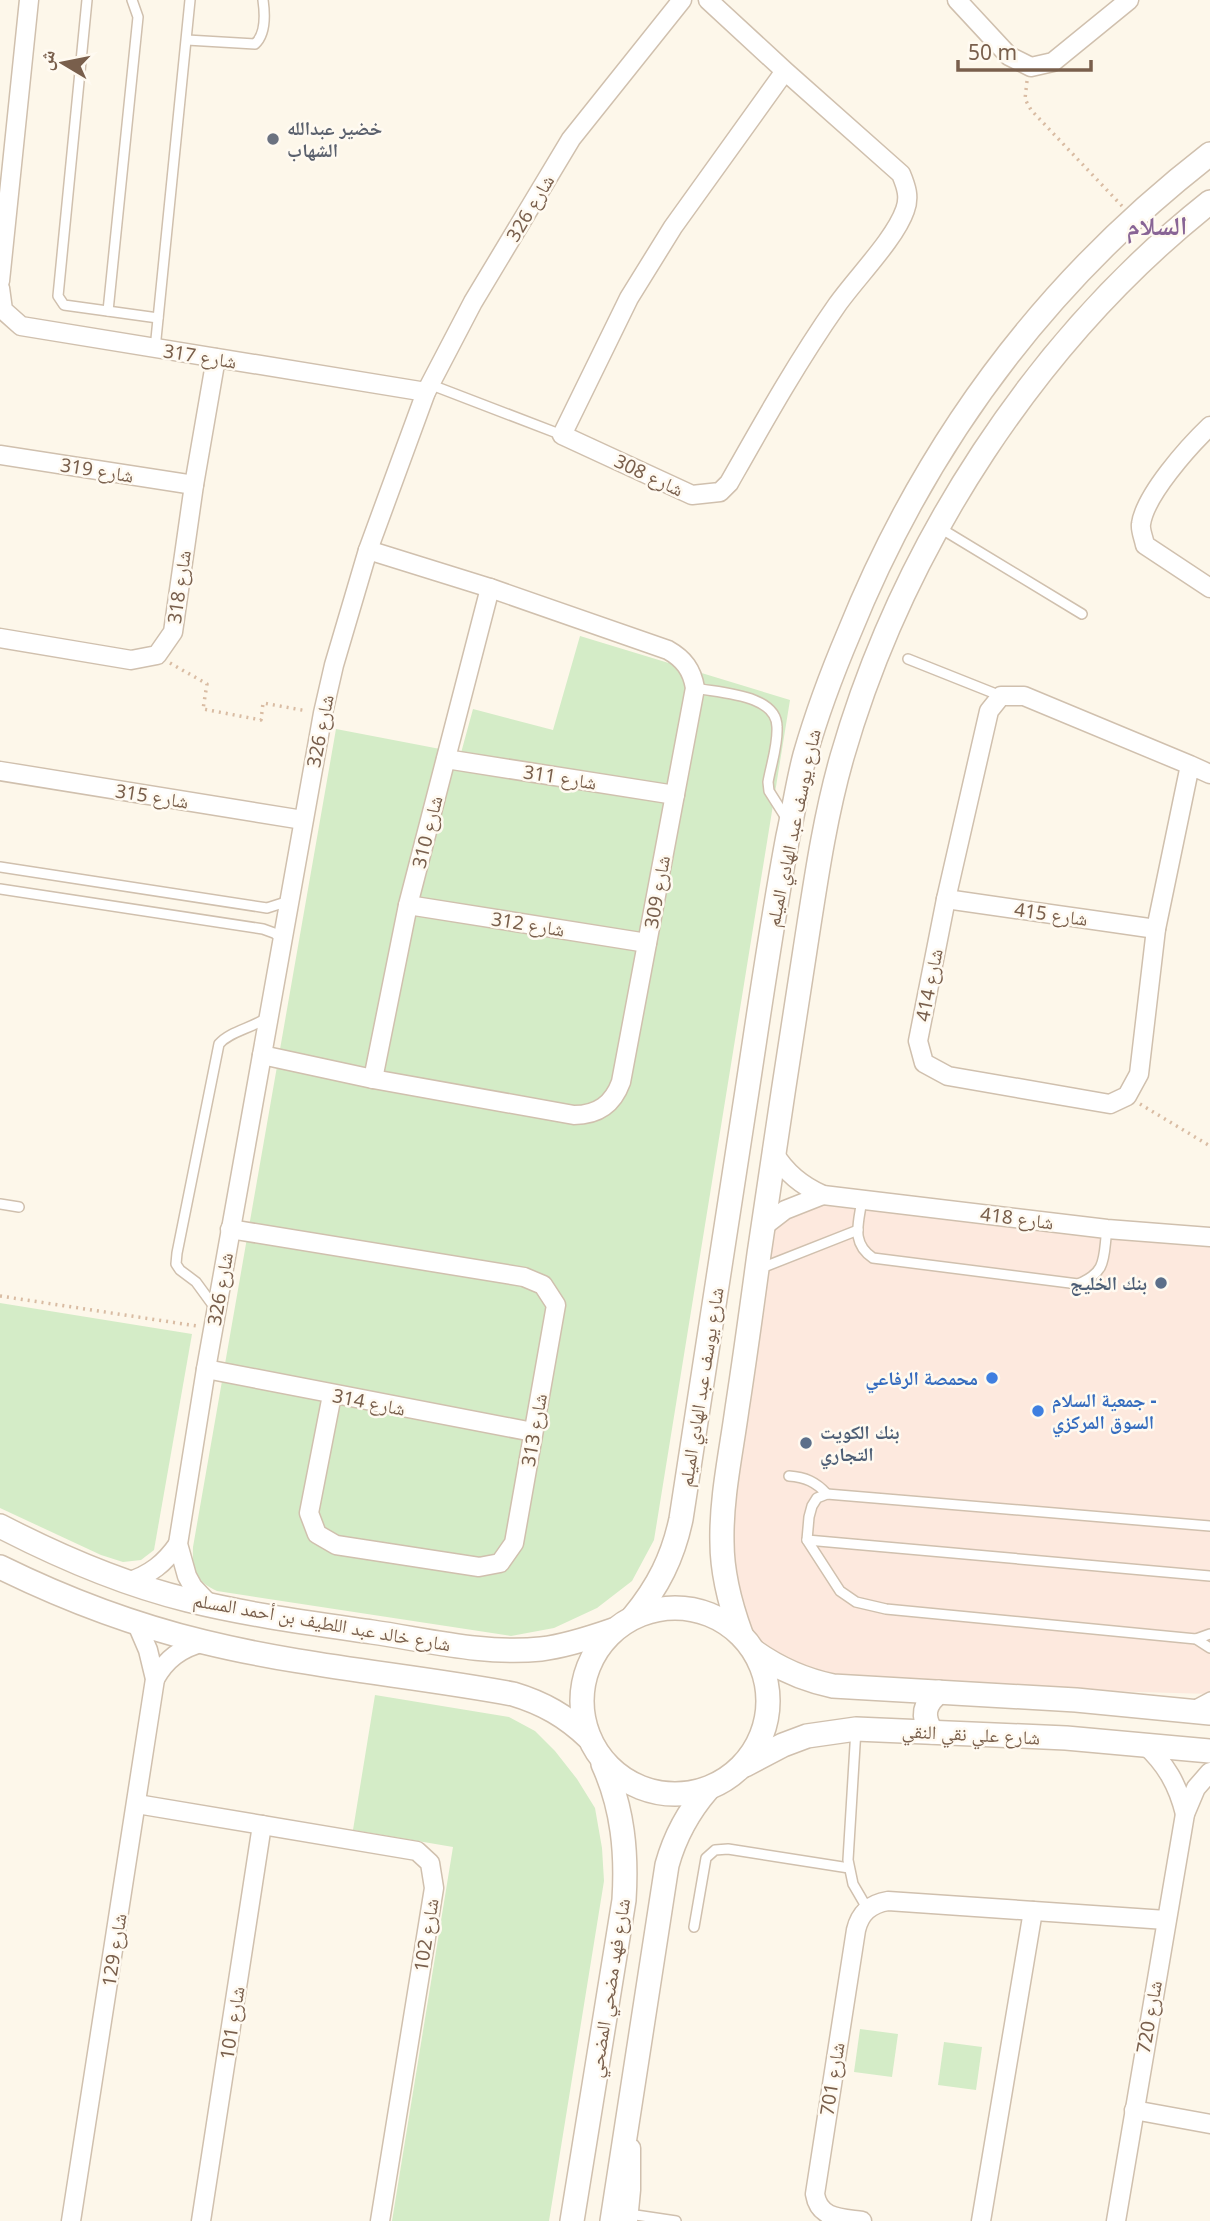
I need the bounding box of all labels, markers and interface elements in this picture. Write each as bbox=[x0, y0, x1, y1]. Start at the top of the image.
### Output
north arrow bbox=[28, 28, 98, 98]
scale bar bbox=[958, 28, 1091, 72]
text: 50 m bbox=[968, 38, 1017, 66]
text: ش bbox=[32, 48, 61, 72]
place label: خضير عبدالله الشهاب bbox=[287, 115, 382, 163]
marker: خضير عبدالله الشهاب bbox=[265, 131, 281, 147]
street label: شارع 326 bbox=[500, 170, 560, 246]
district label: السلام bbox=[1127, 207, 1187, 244]
street label: شارع 317 bbox=[162, 337, 238, 375]
street label: شارع 308 bbox=[610, 448, 688, 502]
street label: شارع 319 bbox=[59, 451, 135, 489]
street label: شارع 318 bbox=[161, 549, 197, 625]
street label: شارع 326 bbox=[300, 692, 340, 770]
street label: شارع يوسف عبد الهادي الميلم bbox=[759, 727, 829, 930]
street label: شارع 311 bbox=[522, 758, 598, 796]
street label: شارع 315 bbox=[114, 777, 190, 815]
street label: شارع 310 bbox=[405, 793, 449, 871]
street label: شارع 309 bbox=[638, 853, 676, 931]
street label: شارع 415 bbox=[1013, 896, 1089, 932]
street label: شارع 312 bbox=[490, 905, 566, 943]
street label: شارع 414 bbox=[909, 946, 949, 1024]
street label: شارع 418 bbox=[979, 1201, 1055, 1235]
street label: شارع 326 bbox=[201, 1250, 239, 1328]
place label: بنك الخليج bbox=[1070, 1270, 1147, 1296]
marker: بنك الخليج bbox=[1153, 1275, 1169, 1291]
street label: شارع يوسف عبد الهادي الميلم bbox=[672, 1285, 732, 1489]
place label: محمصة الرفاعي bbox=[865, 1365, 978, 1394]
marker: محمصة الرفاعي bbox=[984, 1370, 1000, 1386]
street label: شارع 314 bbox=[330, 1382, 408, 1422]
place label: جمعية السلام - السوق المركزي bbox=[1052, 1387, 1157, 1438]
street label: شارع 313 bbox=[515, 1391, 553, 1469]
marker: جمعية السلام - السوق المركزي bbox=[1030, 1403, 1046, 1419]
place label: بنك الكويت التجاري bbox=[820, 1419, 900, 1470]
marker: بنك الكويت التجاري bbox=[798, 1435, 814, 1451]
street label: شارع خالد عبد اللطيف بن أحمد المسلم bbox=[191, 1587, 453, 1657]
street label: شارع علي نقي النقي bbox=[901, 1717, 1041, 1753]
street label: شارع فهد مضحي المضحي bbox=[582, 1896, 639, 2080]
street label: شارع 102 bbox=[407, 1897, 445, 1973]
street label: شارع 129 bbox=[95, 1912, 133, 1988]
street label: شارع 720 bbox=[1130, 1978, 1168, 2056]
street label: شارع 101 bbox=[213, 1985, 251, 2061]
street label: شارع 701 bbox=[813, 2041, 851, 2117]

